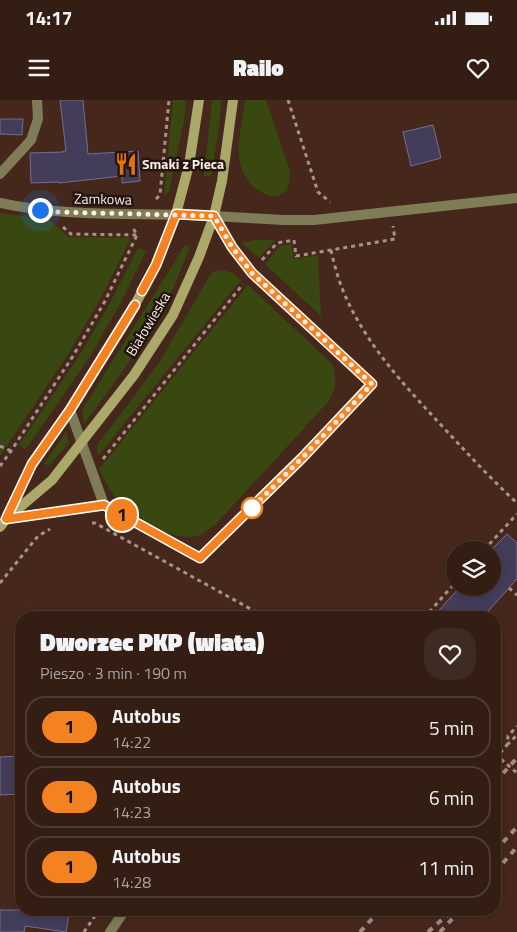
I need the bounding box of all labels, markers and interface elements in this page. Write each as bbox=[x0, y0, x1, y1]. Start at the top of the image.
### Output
text: 14:17 bbox=[25, 3, 72, 32]
text: Railo bbox=[233, 51, 284, 85]
icon: menu bbox=[25, 54, 53, 82]
icon: heart bbox=[464, 54, 492, 82]
restaurant icon: Smaki z Pieca bbox=[113, 151, 139, 177]
place label: Smaki z Pieca bbox=[142, 153, 224, 174]
street label: Zamkowa bbox=[74, 187, 132, 210]
your location bbox=[28, 198, 53, 223]
street label: Białowieska bbox=[120, 288, 175, 360]
unlabelled marker bbox=[241, 497, 263, 519]
line badge: 1 bbox=[106, 499, 138, 531]
text: 1 bbox=[117, 501, 127, 528]
map controls bbox=[446, 541, 501, 596]
button: layers bbox=[446, 541, 501, 596]
text: Dworzec PKP (wiata) bbox=[40, 624, 264, 660]
button: heart bbox=[424, 628, 476, 680]
text: Pieszo · 3 min · 190 m bbox=[40, 661, 187, 685]
text: Autobus bbox=[112, 701, 181, 730]
text: 1 bbox=[64, 713, 75, 740]
text: 5 min bbox=[429, 713, 474, 742]
text: 14:22 bbox=[112, 730, 151, 754]
text: Autobus bbox=[112, 771, 181, 800]
text: 1 bbox=[64, 783, 75, 810]
text: 6 min bbox=[429, 783, 474, 812]
text: 14:23 bbox=[112, 800, 151, 824]
text: Autobus bbox=[112, 841, 181, 870]
text: 1 bbox=[64, 853, 75, 880]
text: 11 min bbox=[418, 853, 474, 882]
text: 14:28 bbox=[112, 870, 151, 894]

